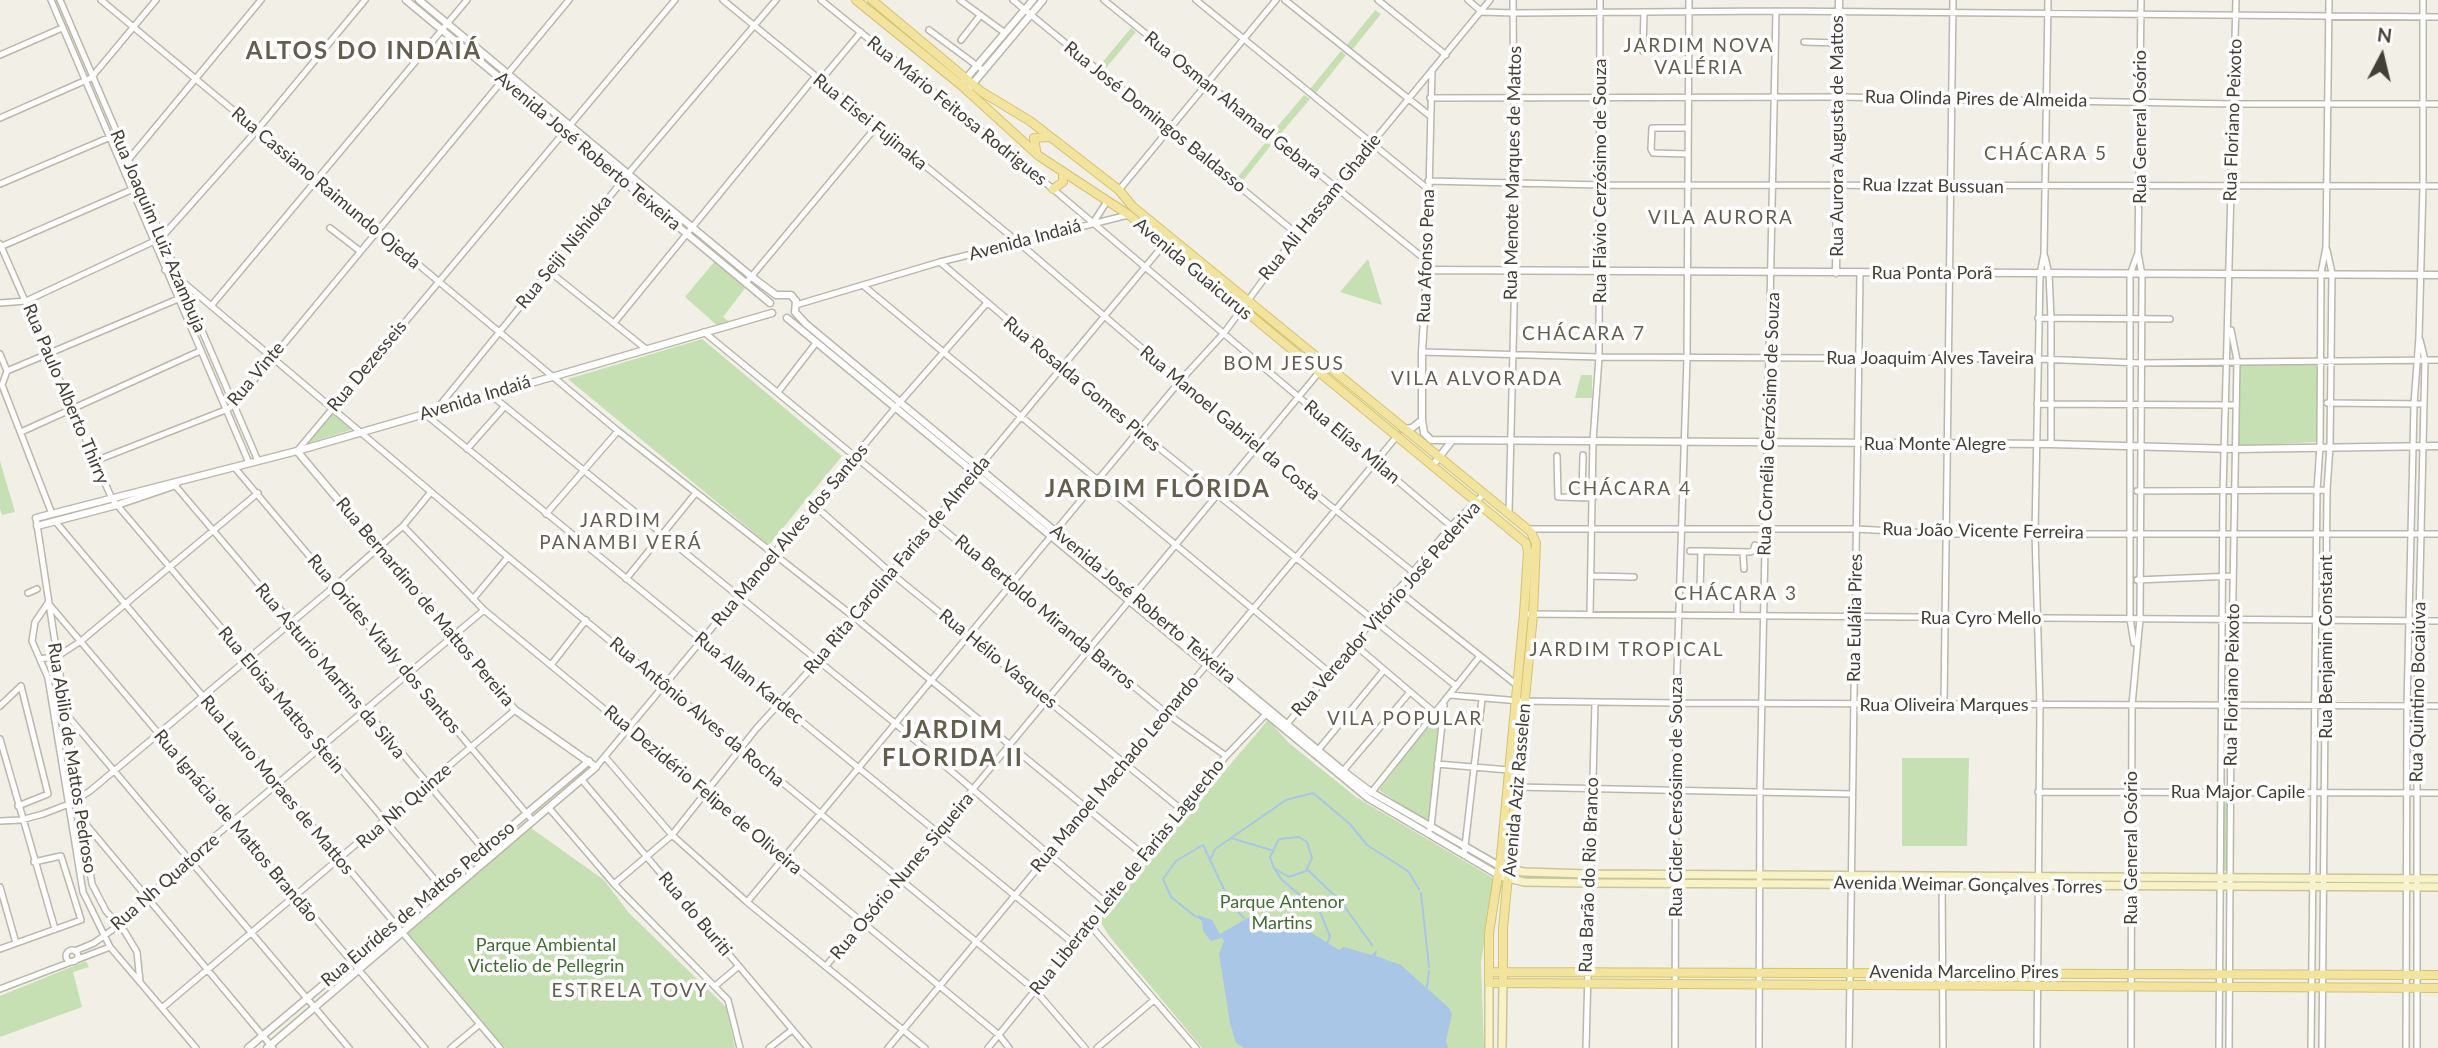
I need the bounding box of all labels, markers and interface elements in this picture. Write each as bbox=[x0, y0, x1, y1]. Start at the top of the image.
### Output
street label: Rua Aurora Augusta de Mattos bbox=[1826, 15, 1848, 257]
north arrow bbox=[2347, 21, 2417, 91]
text: N bbox=[2376, 22, 2393, 47]
street label: Rua Osman Ahamad Gebara bbox=[1140, 27, 1326, 183]
street label: Rua Mário Feitosa Rodrigues bbox=[863, 32, 1051, 190]
district label: JARDIM NOVA VALÉRIA bbox=[1625, 35, 1773, 79]
district label: ALTOS DO INDAIÁ bbox=[248, 37, 480, 65]
street label: Rua José Domingos Baldasso bbox=[1060, 37, 1250, 197]
street label: Rua Floriano Peixoto bbox=[2219, 38, 2247, 202]
street label: Rua Menote Marques de Mattos bbox=[1500, 46, 1526, 300]
street label: Rua General Osório bbox=[2129, 50, 2151, 204]
street label: Rua Flávio Cerzósimo de Souza bbox=[1589, 59, 1611, 303]
street label: Avenida José Roberto Teixeira bbox=[491, 67, 685, 235]
street label: Rua Eisei Fujinaka bbox=[809, 69, 931, 175]
street label: Rua Olinda Pires de Almeida bbox=[1865, 86, 2087, 112]
street label: Rua Cassiano Raimundo Ojeda bbox=[227, 102, 425, 274]
street label: Rua Joaquim Luiz Azambuja bbox=[105, 126, 211, 336]
street label: Rua Ali Hassam Ghadie bbox=[1254, 129, 1386, 285]
district label: CHÁCARA 5 bbox=[1985, 143, 2107, 165]
street label: Rua Izzat Bussuan bbox=[1862, 174, 2004, 198]
street label: Rua Afonso Pena bbox=[1413, 189, 1439, 323]
street label: Rua Seiji Nishioka bbox=[512, 191, 616, 313]
district label: VILA AURORA bbox=[1649, 207, 1793, 229]
street label: Avenida Guaicurus bbox=[1130, 213, 1256, 325]
street label: Avenida Indaiá bbox=[967, 215, 1083, 265]
street label: Rua Ponta Porã bbox=[1872, 262, 1992, 284]
street label: Rua Cornélia Cerzósimo de Souza bbox=[1754, 292, 1784, 556]
street label: Rua Paulo Alberto Thirry bbox=[18, 300, 114, 488]
street label: Rua Rosalda Gomes Pires bbox=[999, 312, 1165, 456]
street label: Rua Dezesseis bbox=[323, 316, 411, 416]
district label: CHÁCARA 7 bbox=[1523, 323, 1645, 345]
street label: Rua Vinte bbox=[223, 338, 289, 410]
street label: Rua Manoel Gabriel da Costa bbox=[1135, 341, 1325, 505]
street label: Rua Joaquim Alves Taveira bbox=[1826, 347, 2034, 369]
district label: BOM JESUS bbox=[1224, 353, 1344, 375]
district label: VILA ALVORADA bbox=[1393, 368, 1561, 390]
street label: Avenida Indaiá bbox=[417, 371, 533, 425]
street label: Rua Elías Milan bbox=[1300, 396, 1404, 488]
street label: Rua Monte Alegre bbox=[1864, 433, 2006, 455]
street label: Rua Manoel Alves dos Santos bbox=[707, 439, 873, 631]
street label: Rua Rita Carolina Farias de Almeida bbox=[799, 452, 995, 678]
district label: JARDIM FLÓRIDA bbox=[1047, 475, 1269, 503]
district label: CHÁCARA 4 bbox=[1569, 478, 1691, 500]
street label: Rua Bernardino de Mattos Pereira bbox=[331, 493, 519, 711]
street label: Rua Vereador Vitório José Pederiva bbox=[1287, 497, 1485, 721]
district label: JARDIM PANAMBI VERÁ bbox=[541, 510, 701, 554]
street label: Rua João Vicente Ferreira bbox=[1882, 518, 2084, 544]
street label: Avenida José Roberto Teixeira bbox=[1046, 520, 1240, 688]
street label: Rua Bertoldo Miranda Barros bbox=[950, 530, 1140, 694]
street label: Rua Orides Vitaly dos Santos bbox=[303, 550, 465, 738]
street label: Rua Eulália Pires bbox=[1843, 554, 1867, 682]
street label: Rua Benjamin Constant bbox=[2315, 555, 2337, 739]
street label: Rua Asturio Martins da Silva bbox=[250, 579, 410, 763]
district label: CHÁCARA 3 bbox=[1675, 583, 1797, 605]
street label: Rua Quintino Bocaiúva bbox=[2406, 602, 2430, 782]
street label: Rua Floriano Peixoto bbox=[2220, 603, 2244, 767]
street label: Rua Hélio Vasques bbox=[935, 605, 1061, 713]
street label: Rua Cyro Mello bbox=[1920, 607, 2042, 629]
street label: Rua Eloisa Mattos Stein bbox=[213, 622, 349, 778]
street label: Rua Allan Kardec bbox=[690, 627, 808, 729]
street label: Rua Antônio Alves da Rocha bbox=[605, 632, 789, 792]
district label: JARDIM TROPICAL bbox=[1531, 639, 1723, 661]
street label: Rua Abilio de Mattos Pedroso bbox=[43, 641, 101, 875]
street label: Rua Manoel Machado Leonardo bbox=[1026, 671, 1204, 877]
street label: Rua Cider Cersósimo de Souza bbox=[1665, 677, 1687, 917]
street label: Rua Lauro Moraes de Mattos bbox=[196, 691, 358, 879]
street label: Rua Oliveira Marques bbox=[1859, 694, 2029, 716]
street label: Rua Dezidério Felipe de Oliveira bbox=[599, 701, 807, 879]
street label: Avenida Aziz Rasselen bbox=[1499, 702, 1535, 878]
district label: VILA POPULAR bbox=[1328, 708, 1482, 730]
district label: JARDIM FLORIDA II bbox=[883, 716, 1023, 772]
street label: Rua Ignácia de Mattos Brandão bbox=[149, 725, 323, 927]
street label: Rua Liberato Leite de Farias Laguecho bbox=[1025, 755, 1229, 999]
street label: Rua Nh Quinze bbox=[352, 759, 456, 853]
street label: Rua General Osório bbox=[2120, 771, 2142, 925]
street label: Rua Barão do Rio Branco bbox=[1575, 777, 1603, 973]
street label: Rua Major Capile bbox=[2171, 781, 2305, 803]
street label: Rua Osório Nunes Siqueira bbox=[826, 788, 978, 964]
street label: Rua Eurídes de Mattos Pedroso bbox=[317, 817, 519, 991]
street label: Rua Nh Quatorze bbox=[106, 829, 224, 935]
street label: Rua do Buriti bbox=[654, 868, 736, 960]
street label: Avenida Weimar Gonçalves Torres bbox=[1833, 872, 2103, 898]
park label: Parque Antenor Martins bbox=[1220, 891, 1344, 934]
park label: Parque Ambiental Victelio de Pellegrin bbox=[468, 934, 624, 976]
street label: Avenida Marcelino Pires bbox=[1869, 961, 2059, 983]
district label: ESTRELA TOVY bbox=[553, 980, 707, 1002]

